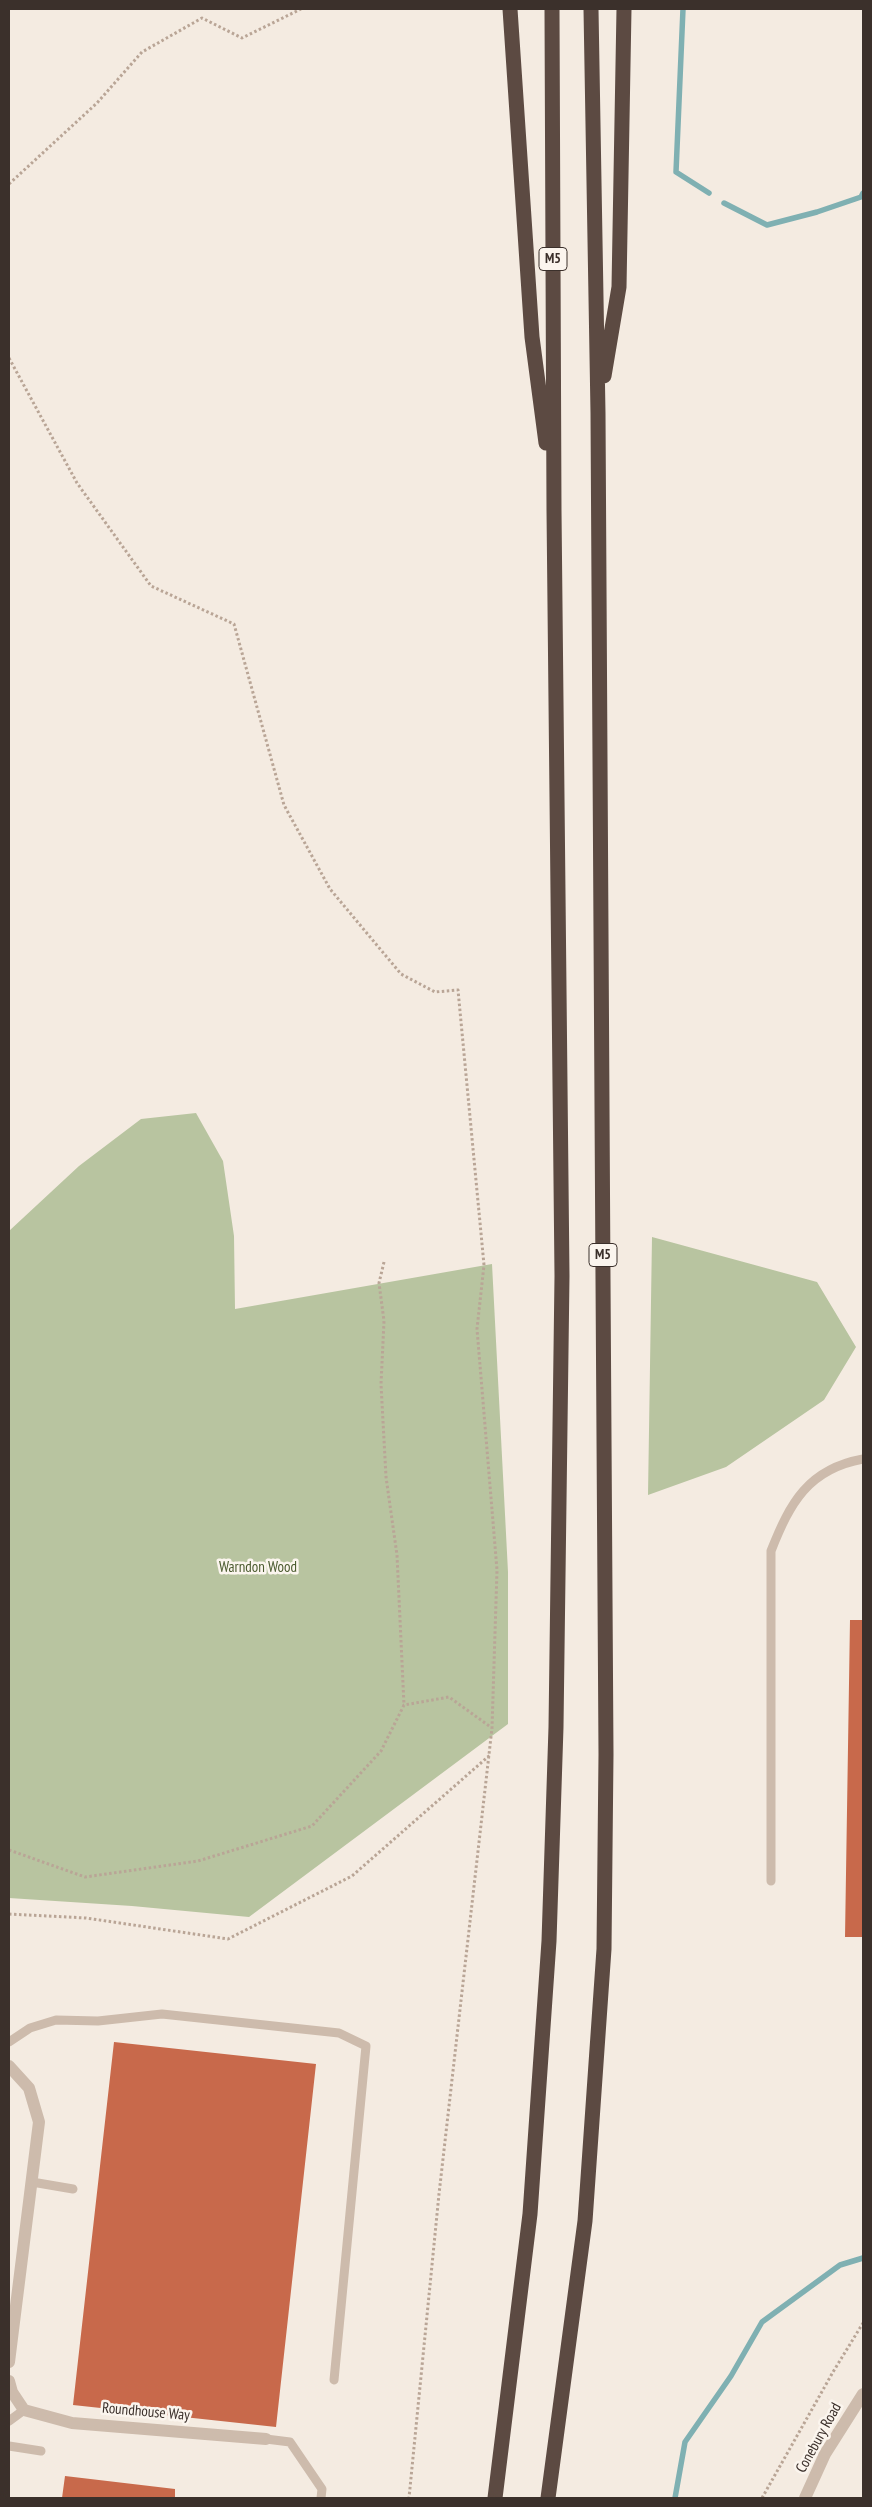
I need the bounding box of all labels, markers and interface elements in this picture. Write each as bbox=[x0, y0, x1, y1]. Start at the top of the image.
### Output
road number: M5 bbox=[539, 248, 567, 270]
road number: M5 bbox=[589, 1244, 617, 1266]
park label: Warndon Wood bbox=[219, 1559, 297, 1577]
street label: Roundhouse Way bbox=[101, 2399, 191, 2425]
street label: Conebury Road bbox=[792, 2400, 846, 2476]

